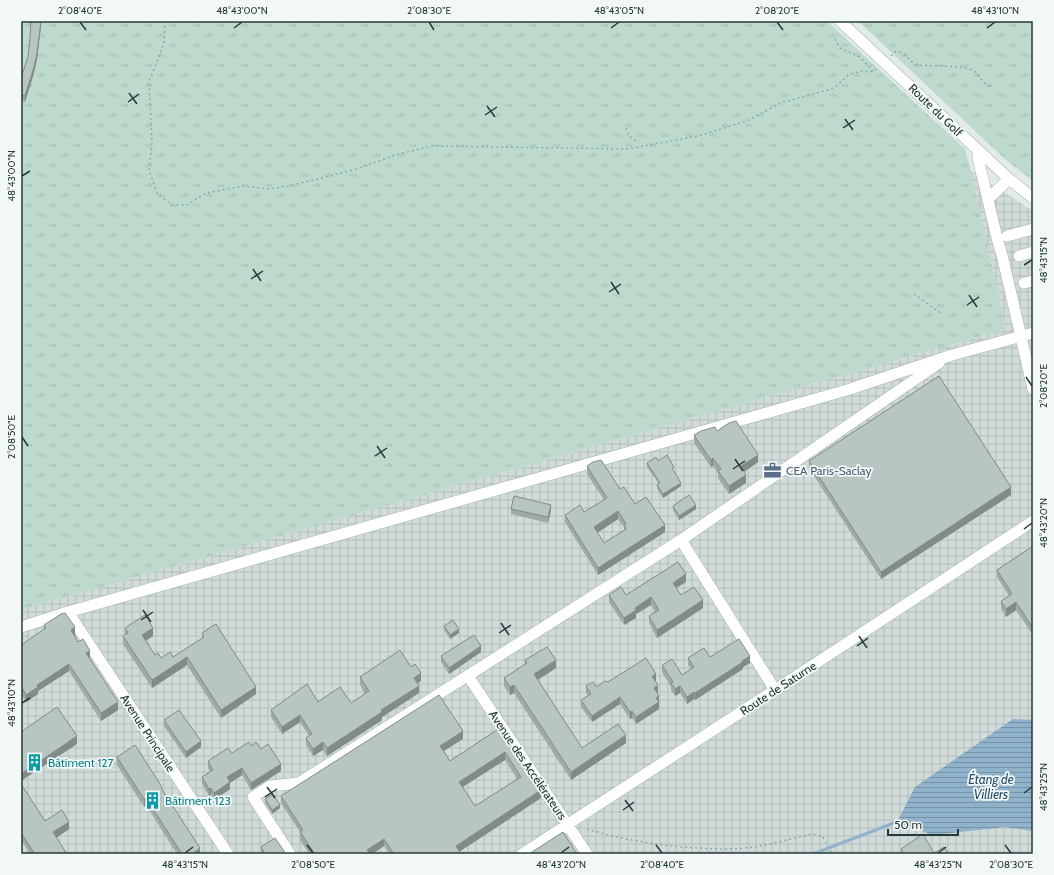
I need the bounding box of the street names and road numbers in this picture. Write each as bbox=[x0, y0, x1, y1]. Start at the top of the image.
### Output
street label: Route du Golf bbox=[906, 80, 966, 140]
street label: Route de Saturne bbox=[737, 658, 819, 718]
street label: Avenue Principale bbox=[117, 691, 179, 775]
street label: Avenue des Accélérateurs bbox=[486, 707, 570, 823]

